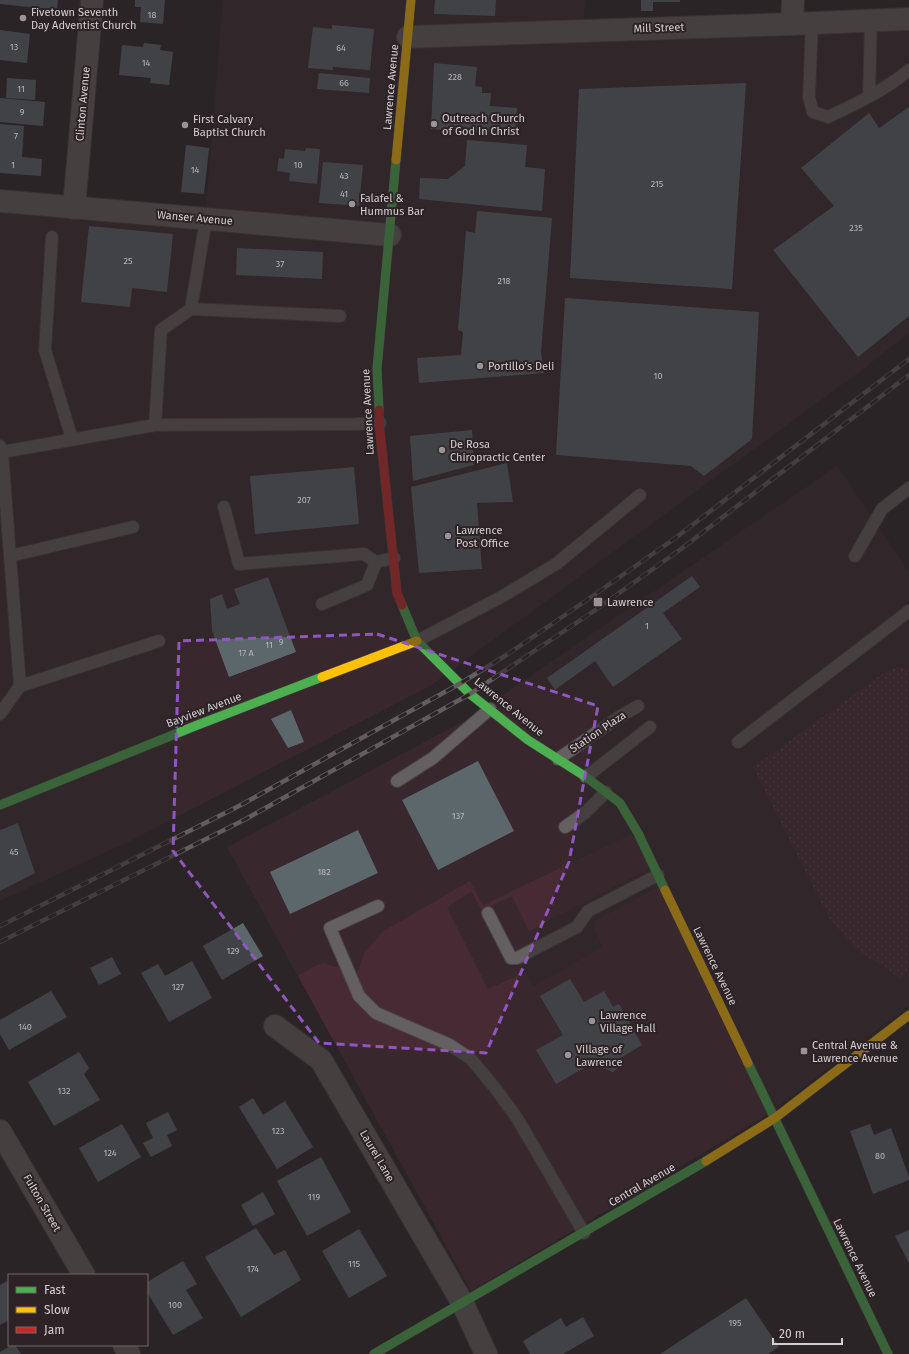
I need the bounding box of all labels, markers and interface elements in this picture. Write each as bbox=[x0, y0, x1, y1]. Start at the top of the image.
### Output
place label: Fivetown Seventh Day Adventist Church bbox=[31, 6, 136, 32]
house number: 18 bbox=[148, 10, 156, 20]
marker: Fivetown Seventh Day Adventist Church bbox=[18, 13, 28, 23]
street label: Mill Street bbox=[633, 21, 685, 35]
house number: 13 bbox=[10, 42, 18, 52]
house number: 64 bbox=[336, 43, 346, 53]
street label: Lawrence Avenue bbox=[381, 44, 401, 130]
house number: 14 bbox=[142, 58, 151, 68]
street label: Clinton Avenue bbox=[73, 66, 93, 142]
house number: 228 bbox=[448, 72, 462, 82]
house number: 66 bbox=[339, 78, 349, 88]
house number: 11 bbox=[17, 84, 25, 94]
house number: 9 bbox=[20, 107, 25, 117]
place label: Outreach Church of God In Christ bbox=[442, 112, 525, 138]
place label: First Calvary Baptist Church bbox=[193, 113, 266, 139]
marker: Outreach Church of God In Christ bbox=[429, 119, 439, 129]
marker: First Calvary Baptist Church bbox=[180, 120, 190, 130]
house number: 7 bbox=[14, 131, 18, 141]
house number: 1 bbox=[11, 160, 15, 170]
house number: 10 bbox=[294, 160, 302, 170]
house number: 14 bbox=[191, 165, 200, 175]
house number: 43 bbox=[339, 171, 349, 181]
house number: 215 bbox=[651, 179, 664, 189]
house number: 41 bbox=[340, 189, 348, 199]
place label: Falafel & Hummus Bar bbox=[360, 192, 425, 218]
marker: Falafel & Hummus Bar bbox=[347, 199, 357, 209]
street label: Wanser Avenue bbox=[157, 208, 233, 228]
house number: 235 bbox=[849, 223, 863, 233]
house number: 25 bbox=[124, 256, 133, 266]
house number: 37 bbox=[276, 259, 284, 269]
house number: 218 bbox=[497, 276, 511, 286]
place label: Portillo’s Deli bbox=[488, 360, 554, 373]
marker: Portillo’s Deli bbox=[475, 361, 485, 371]
street label: Lawrence Avenue bbox=[359, 369, 377, 455]
house number: 10 bbox=[654, 371, 662, 381]
place label: De Rosa Chiropractic Center bbox=[450, 438, 546, 464]
marker: De Rosa Chiropractic Center bbox=[437, 445, 447, 455]
house number: 207 bbox=[297, 495, 311, 505]
place label: Lawrence Post Office bbox=[456, 524, 509, 550]
marker: Lawrence Post Office bbox=[443, 531, 453, 541]
marker: Lawrence bbox=[592, 596, 604, 608]
place label: Lawrence bbox=[607, 596, 654, 609]
house number: 1 bbox=[645, 621, 649, 631]
house number: 9 bbox=[279, 637, 284, 647]
house number: 11 bbox=[265, 640, 273, 650]
house number: 17 A bbox=[238, 648, 255, 658]
street label: Lawrence Avenue bbox=[471, 675, 547, 739]
street label: Bayview Avenue bbox=[164, 690, 244, 730]
street label: Station Plaza bbox=[568, 708, 629, 756]
house number: 137 bbox=[452, 811, 464, 821]
house number: 45 bbox=[9, 847, 19, 857]
house number: 182 bbox=[317, 867, 331, 877]
street label: Lawrence Avenue bbox=[690, 925, 740, 1007]
house number: 129 bbox=[227, 946, 240, 956]
house number: 127 bbox=[172, 982, 184, 992]
place label: Lawrence Village Hall bbox=[600, 1009, 656, 1035]
marker: Lawrence Village Hall bbox=[587, 1016, 597, 1026]
house number: 140 bbox=[18, 1022, 32, 1032]
place label: Central Avenue & Lawrence Avenue bbox=[812, 1039, 898, 1065]
place label: Village of Lawrence bbox=[576, 1043, 623, 1069]
marker: Central Avenue & Lawrence Avenue bbox=[799, 1046, 809, 1056]
marker: Village of Lawrence bbox=[563, 1050, 573, 1060]
house number: 132 bbox=[58, 1086, 70, 1096]
house number: 123 bbox=[272, 1126, 284, 1136]
street label: Laurel Lane bbox=[357, 1128, 397, 1184]
house number: 124 bbox=[104, 1148, 117, 1158]
house number: 80 bbox=[875, 1151, 885, 1161]
street label: Central Avenue bbox=[606, 1161, 678, 1209]
street label: Fulton Street bbox=[20, 1172, 64, 1234]
house number: 119 bbox=[308, 1192, 320, 1202]
street label: Lawrence Avenue bbox=[830, 1217, 880, 1299]
house number: 115 bbox=[348, 1259, 361, 1269]
house number: 174 bbox=[247, 1264, 259, 1274]
legend bbox=[8, 1274, 148, 1346]
text: Fast bbox=[44, 1283, 66, 1297]
house number: 100 bbox=[168, 1300, 182, 1310]
text: Slow bbox=[44, 1303, 70, 1317]
house number: 195 bbox=[728, 1318, 742, 1328]
scale bar bbox=[773, 1320, 842, 1346]
text: Jam bbox=[44, 1323, 64, 1337]
text: 20 m bbox=[779, 1327, 805, 1341]

